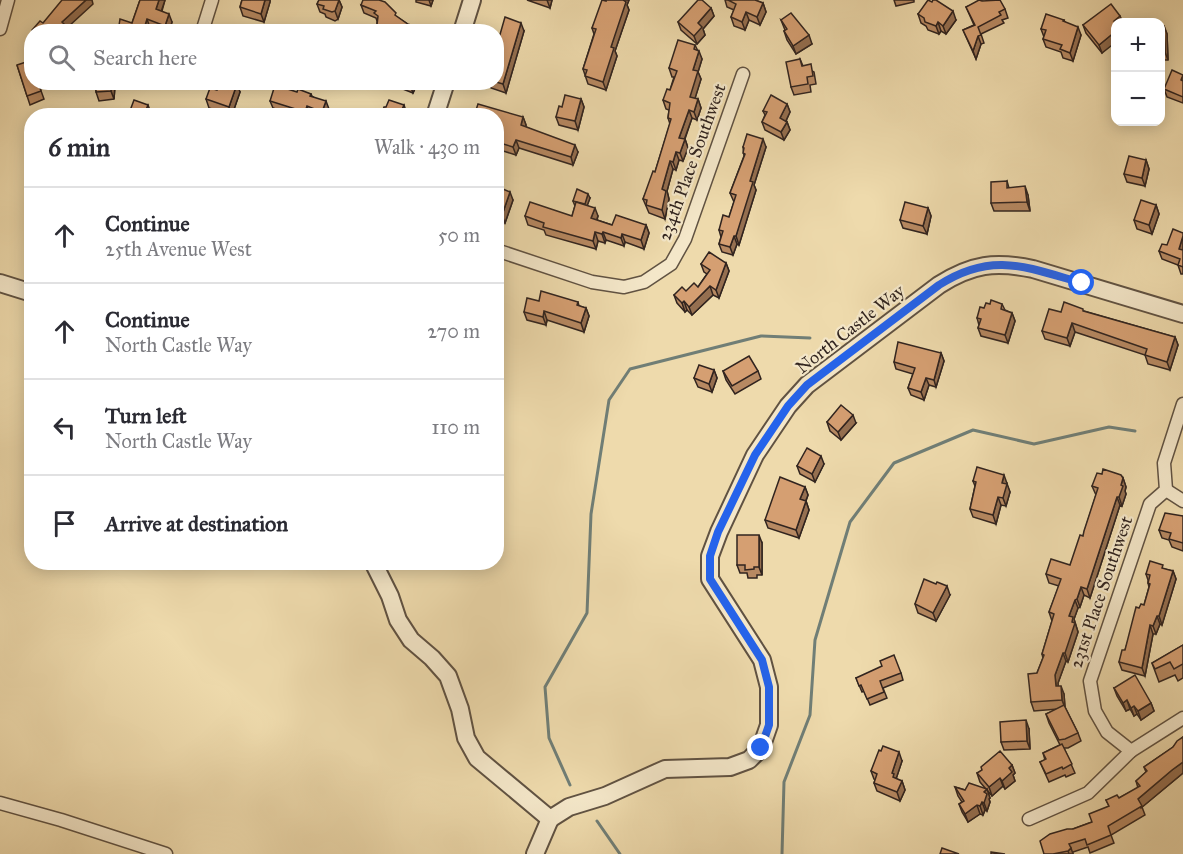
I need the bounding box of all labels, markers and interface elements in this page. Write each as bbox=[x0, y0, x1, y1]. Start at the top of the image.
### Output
map controls bbox=[1111, 18, 1165, 126]
button: + bbox=[1111, 18, 1165, 72]
search box bbox=[24, 24, 504, 90]
icon: search bbox=[45, 41, 78, 74]
text: Search here bbox=[93, 44, 197, 71]
button: − bbox=[1111, 72, 1165, 126]
street label: 234th Place Southwest bbox=[653, 80, 731, 244]
text: 6 min bbox=[48, 131, 110, 163]
text: Walk · 430 m bbox=[374, 135, 480, 159]
text: Continue bbox=[105, 210, 190, 237]
icon: ahead bbox=[48, 219, 81, 252]
text: 50 m bbox=[438, 223, 480, 247]
text: 25th Avenue West bbox=[105, 237, 252, 261]
route start bbox=[1068, 269, 1094, 295]
street label: North Castle Way bbox=[791, 279, 909, 378]
text: Continue bbox=[105, 306, 190, 333]
icon: ahead bbox=[48, 315, 81, 348]
text: 270 m bbox=[427, 319, 480, 343]
text: North Castle Way bbox=[105, 333, 252, 357]
text: Turn left bbox=[105, 402, 187, 429]
icon: left bbox=[48, 411, 81, 444]
text: 110 m bbox=[432, 415, 480, 439]
text: North Castle Way bbox=[105, 429, 252, 453]
icon: arrive bbox=[48, 507, 81, 540]
text: Arrive at destination bbox=[105, 510, 288, 537]
street label: 231st Place Southwest bbox=[1065, 513, 1138, 671]
route end bbox=[747, 734, 773, 760]

